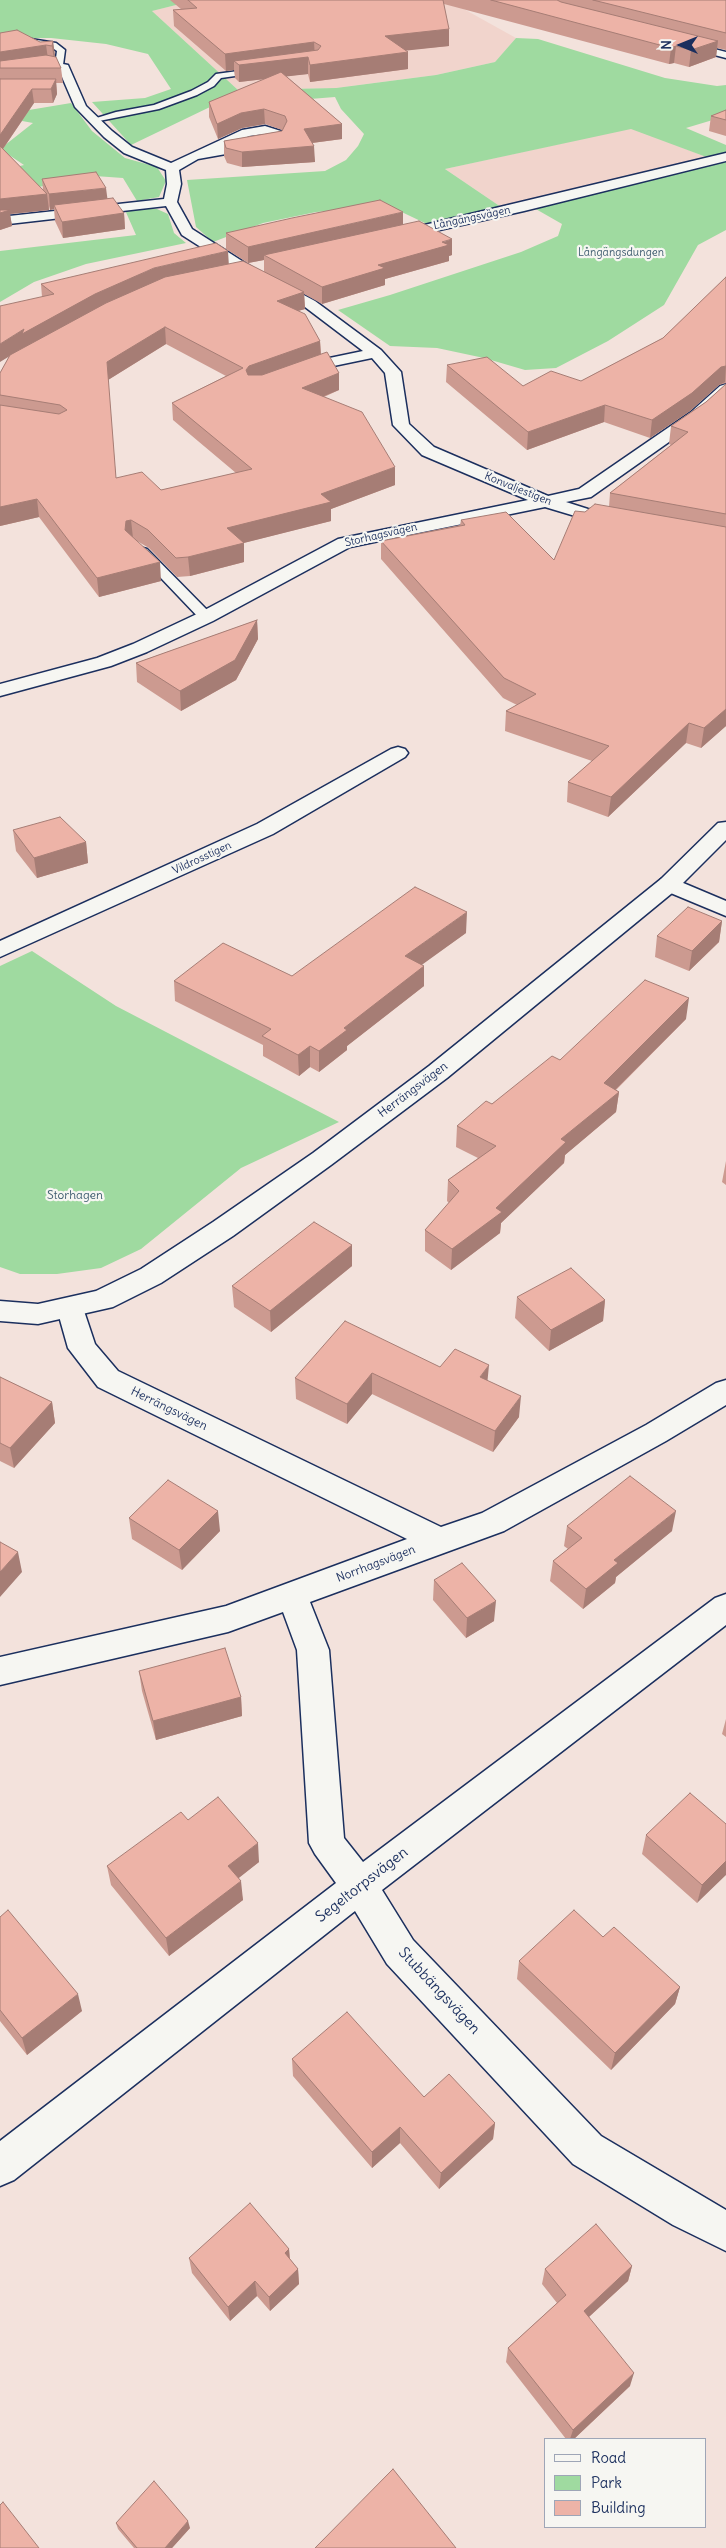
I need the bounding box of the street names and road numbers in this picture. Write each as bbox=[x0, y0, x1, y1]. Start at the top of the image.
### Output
street label: Långängsvägen bbox=[432, 203, 512, 233]
street label: Konvaljestigen bbox=[483, 470, 553, 508]
street label: Storhagsvägen bbox=[343, 520, 419, 550]
street label: Vildrosstigen bbox=[170, 839, 234, 877]
street label: Herrängsvägen bbox=[375, 1059, 451, 1121]
street label: Herrängsvägen bbox=[128, 1384, 210, 1434]
street label: Norrhagsvägen bbox=[335, 1542, 417, 1586]
street label: Segeltorpsvägen bbox=[312, 1843, 412, 1927]
street label: Stubbängsvägen bbox=[394, 1944, 484, 2038]

